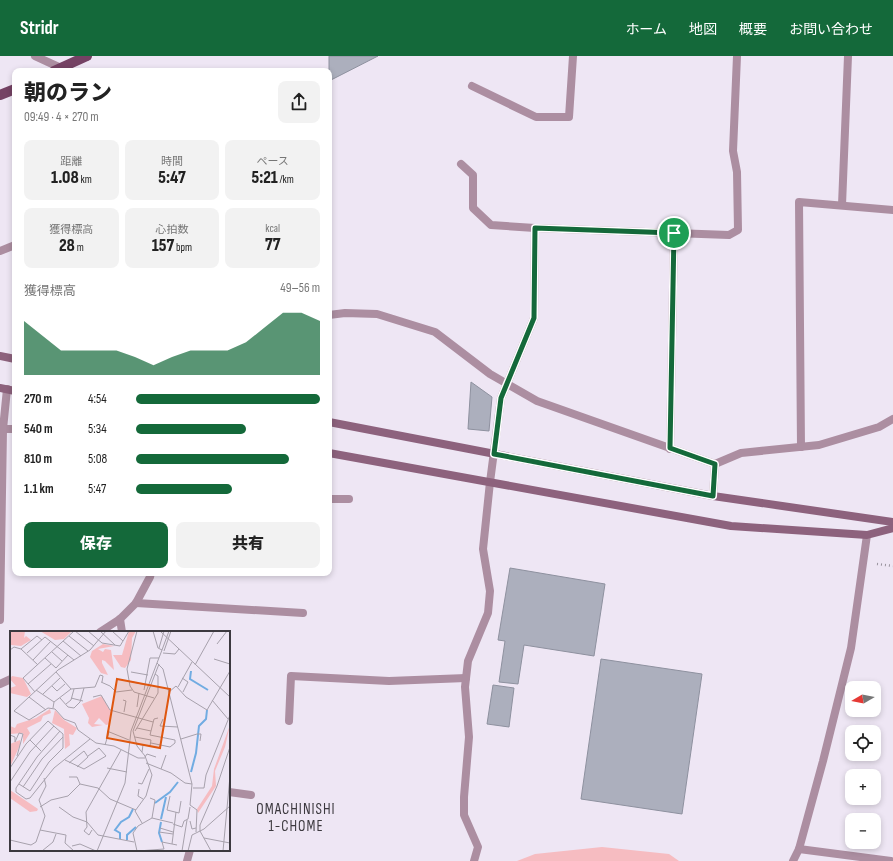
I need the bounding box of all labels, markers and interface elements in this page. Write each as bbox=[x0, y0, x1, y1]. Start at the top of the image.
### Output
text: Stridr bbox=[20, 17, 59, 40]
text: ホーム bbox=[625, 21, 667, 38]
text: 地図 bbox=[689, 21, 717, 38]
text: 概要 bbox=[739, 21, 767, 38]
text: お問い合わせ bbox=[789, 21, 873, 38]
text: 朝のラン bbox=[24, 80, 112, 107]
button: share bbox=[278, 81, 320, 123]
text: 09:49 · 4 × 270 m bbox=[24, 109, 99, 125]
text: 距離 bbox=[60, 155, 82, 168]
text: 時間 bbox=[161, 155, 183, 168]
text: ペース bbox=[256, 155, 289, 168]
text: 1.08 bbox=[51, 168, 79, 188]
text: 5:47 bbox=[158, 168, 186, 188]
text: 5:21 bbox=[251, 168, 278, 188]
text: km bbox=[79, 173, 92, 186]
text: /km bbox=[278, 173, 294, 186]
pin bbox=[657, 216, 691, 250]
text: kcal bbox=[265, 222, 280, 235]
icon: arrive bbox=[663, 222, 685, 244]
text: 獲得標高 bbox=[49, 223, 93, 236]
text: 心拍数 bbox=[155, 223, 188, 236]
text: 77 bbox=[265, 235, 280, 255]
text: 28 bbox=[59, 236, 75, 256]
text: 157 bbox=[152, 236, 174, 256]
text: m bbox=[75, 241, 84, 254]
text: bpm bbox=[174, 241, 192, 254]
text: 49–56 m bbox=[280, 280, 320, 296]
text: 獲得標高 bbox=[24, 283, 76, 299]
text: 270 m bbox=[24, 391, 52, 407]
text: 4:54 bbox=[88, 391, 107, 407]
text: 540 m bbox=[24, 421, 53, 437]
text: 5:34 bbox=[88, 421, 107, 437]
text: 810 m bbox=[24, 451, 52, 467]
text: 5:08 bbox=[88, 451, 107, 467]
text: 1.1 km bbox=[24, 481, 54, 497]
text: 5:47 bbox=[88, 481, 106, 497]
button: 保存 bbox=[24, 522, 168, 568]
button: 共有 bbox=[176, 522, 320, 568]
inset map bbox=[10, 631, 230, 851]
north arrow bbox=[845, 681, 881, 717]
map controls bbox=[845, 681, 881, 849]
button: locate bbox=[845, 725, 881, 761]
button: + bbox=[845, 769, 881, 805]
district label: OMACHINISHI 1-CHOME bbox=[256, 800, 336, 836]
button: − bbox=[845, 813, 881, 849]

